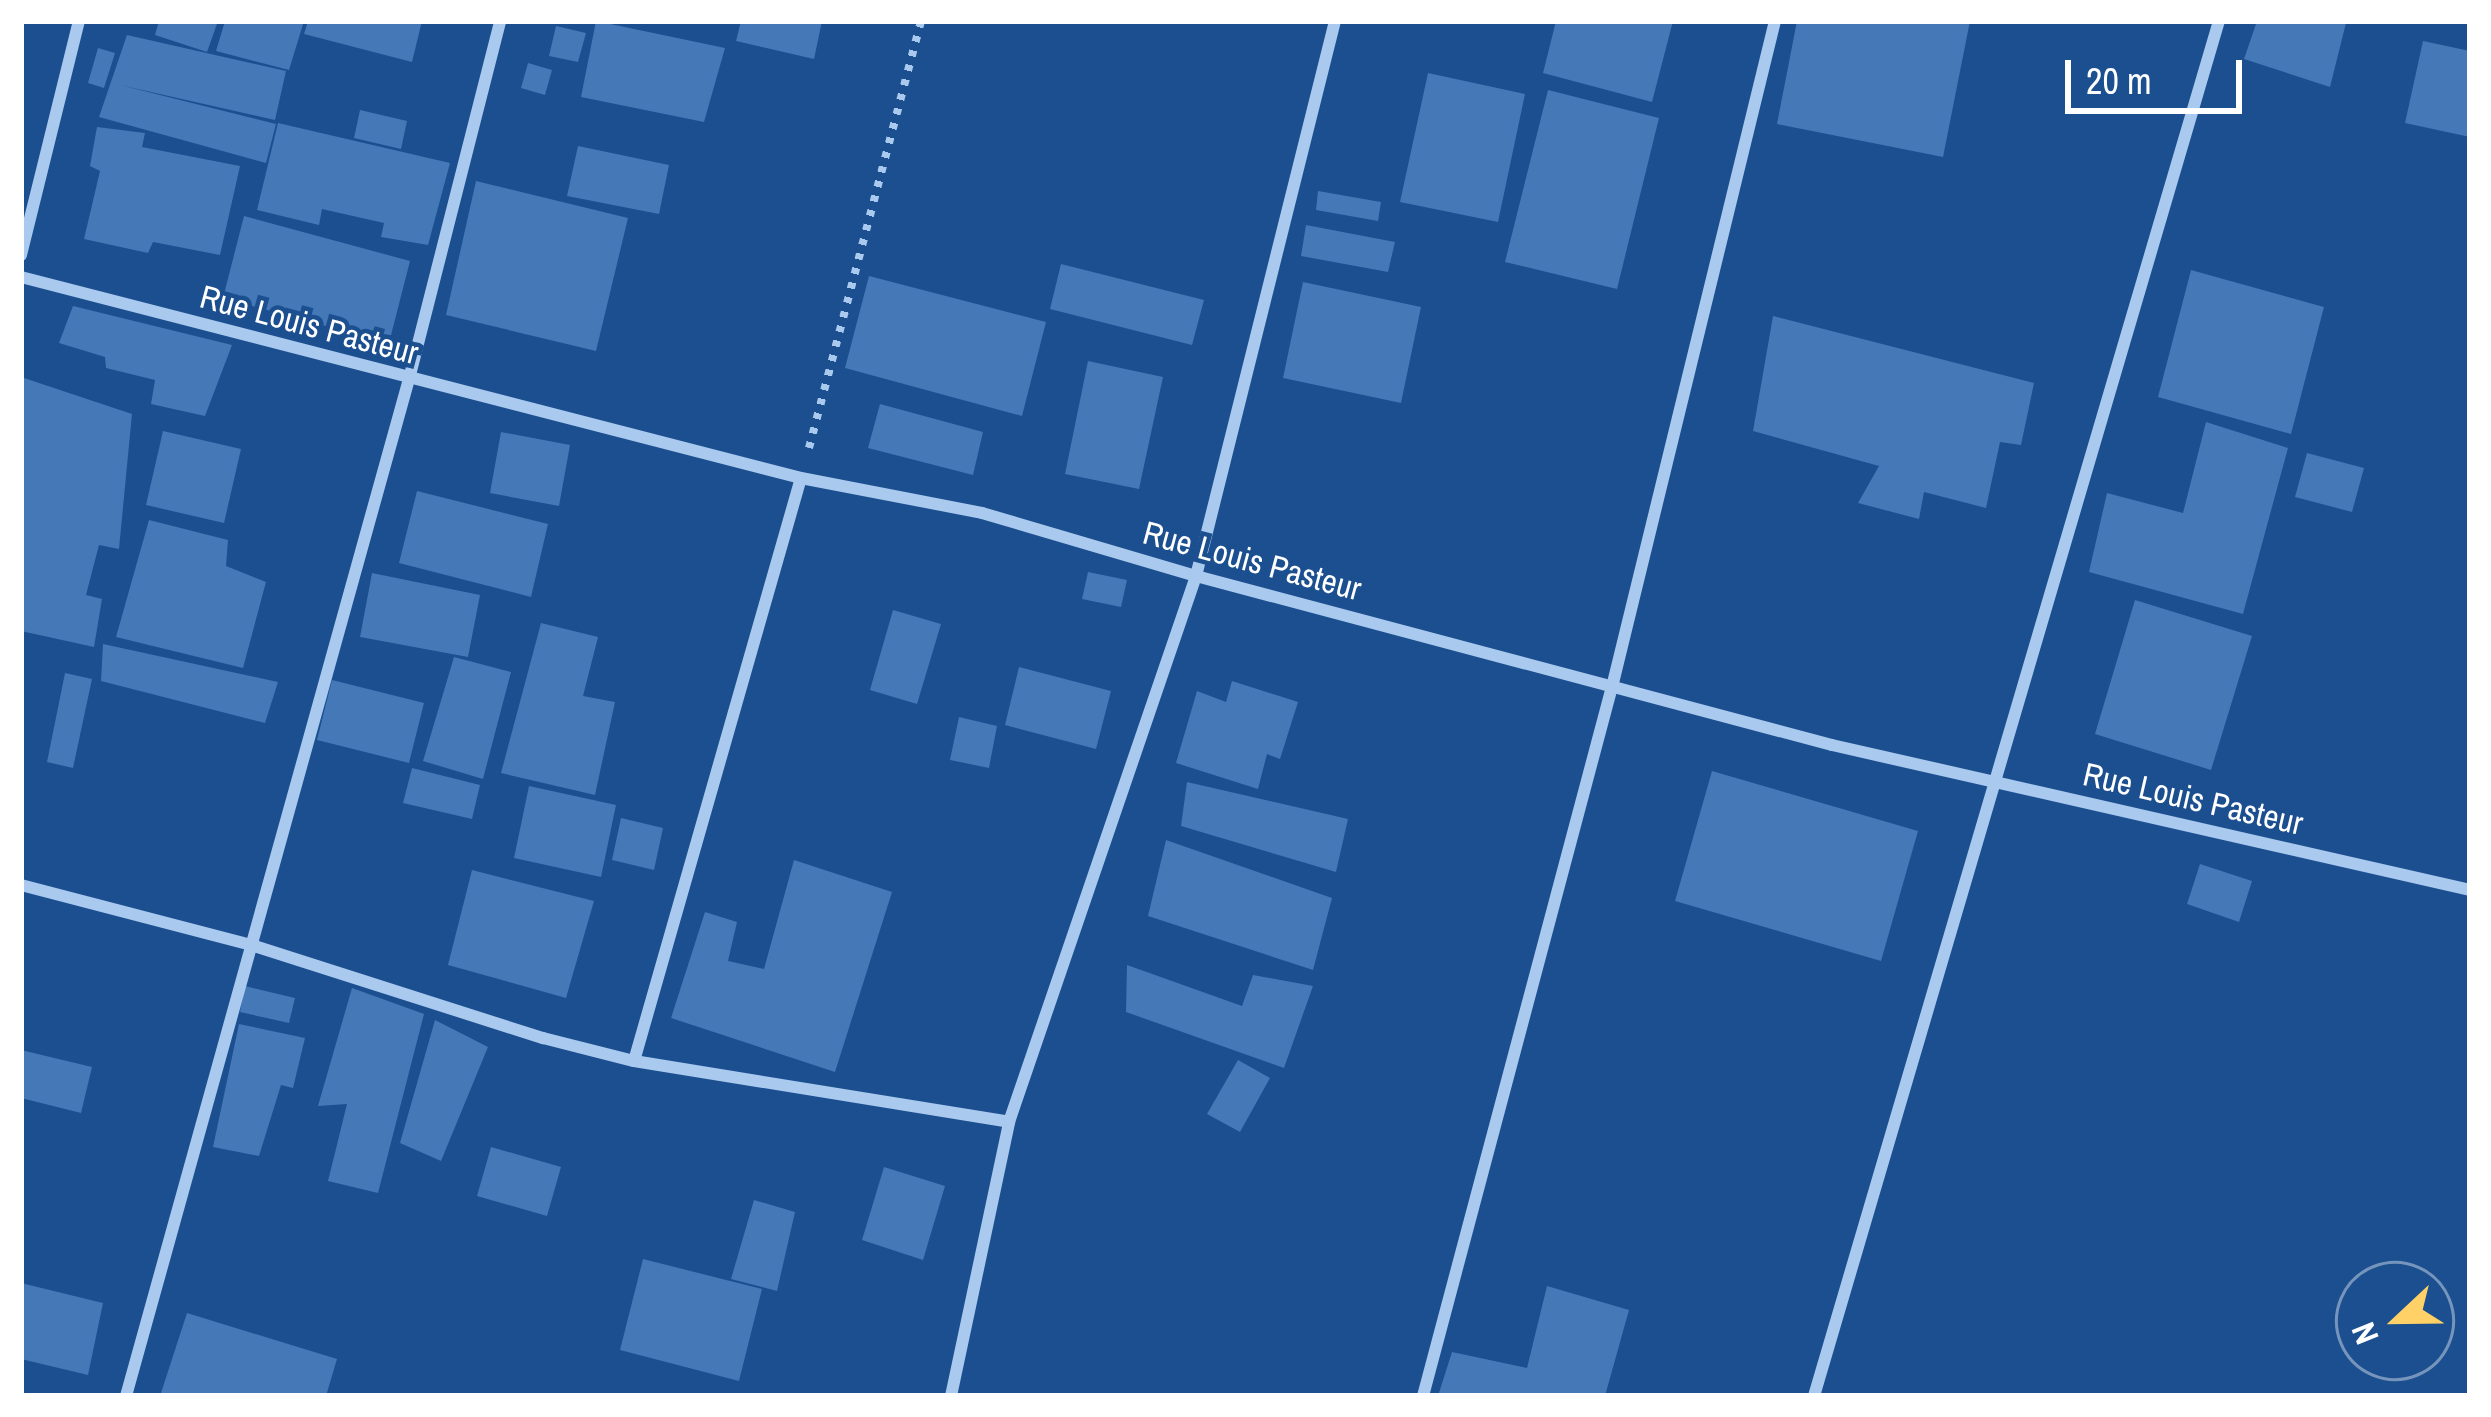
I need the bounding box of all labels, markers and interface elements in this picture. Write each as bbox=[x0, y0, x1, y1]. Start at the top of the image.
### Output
scale bar bbox=[2071, 36, 2248, 110]
text: 20 m bbox=[2086, 57, 2152, 105]
street label: Rue Louis Pasteur bbox=[196, 277, 422, 373]
street label: Rue Louis Pasteur bbox=[1139, 513, 1365, 609]
street label: Rue Louis Pasteur bbox=[2079, 754, 2307, 844]
north arrow bbox=[2335, 1261, 2455, 1381]
text: N bbox=[2340, 1316, 2388, 1351]

